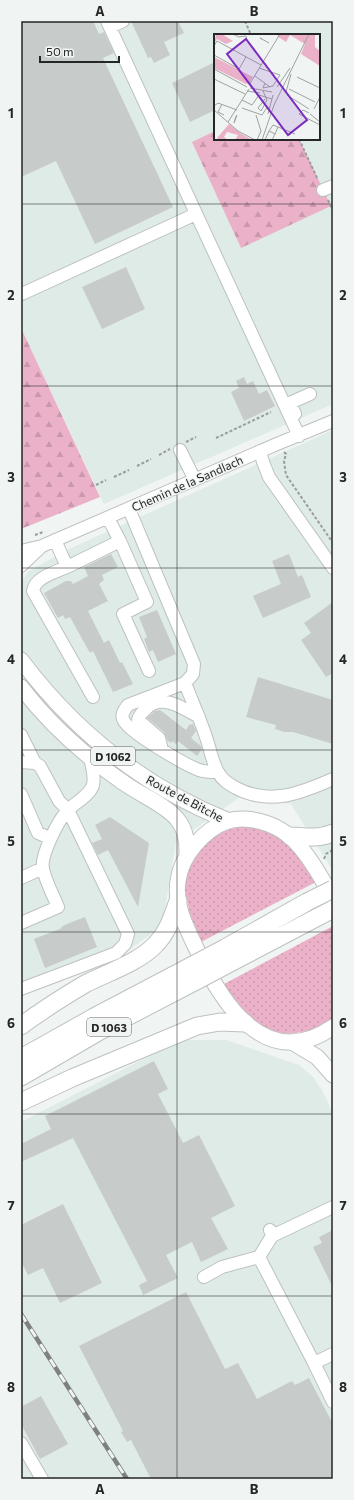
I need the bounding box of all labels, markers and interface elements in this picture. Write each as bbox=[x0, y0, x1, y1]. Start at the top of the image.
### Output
text: A bbox=[95, 3, 105, 19]
text: B bbox=[250, 3, 259, 19]
inset map bbox=[214, 34, 320, 140]
scale bar bbox=[40, 38, 119, 64]
text: 50 m bbox=[46, 44, 74, 58]
text: 1 bbox=[8, 105, 14, 121]
text: 1 bbox=[340, 105, 346, 121]
text: 2 bbox=[7, 287, 15, 303]
text: 2 bbox=[339, 287, 347, 303]
street label: Chemin de la Sandlach bbox=[129, 452, 245, 514]
text: 3 bbox=[7, 469, 15, 485]
text: 3 bbox=[339, 469, 347, 485]
text: 4 bbox=[7, 651, 15, 667]
text: 4 bbox=[339, 651, 347, 667]
road number: D 1062 bbox=[91, 747, 135, 765]
street label: Route de Bitche bbox=[144, 772, 226, 824]
text: 5 bbox=[7, 833, 15, 849]
text: 5 bbox=[339, 833, 347, 849]
text: 6 bbox=[7, 1015, 15, 1031]
text: 6 bbox=[339, 1015, 347, 1031]
road number: D 1063 bbox=[87, 1018, 131, 1036]
text: 7 bbox=[7, 1197, 15, 1213]
text: 7 bbox=[339, 1197, 347, 1213]
text: 8 bbox=[7, 1379, 15, 1395]
text: 8 bbox=[339, 1379, 347, 1395]
text: A bbox=[95, 1481, 105, 1497]
text: B bbox=[250, 1481, 259, 1497]

